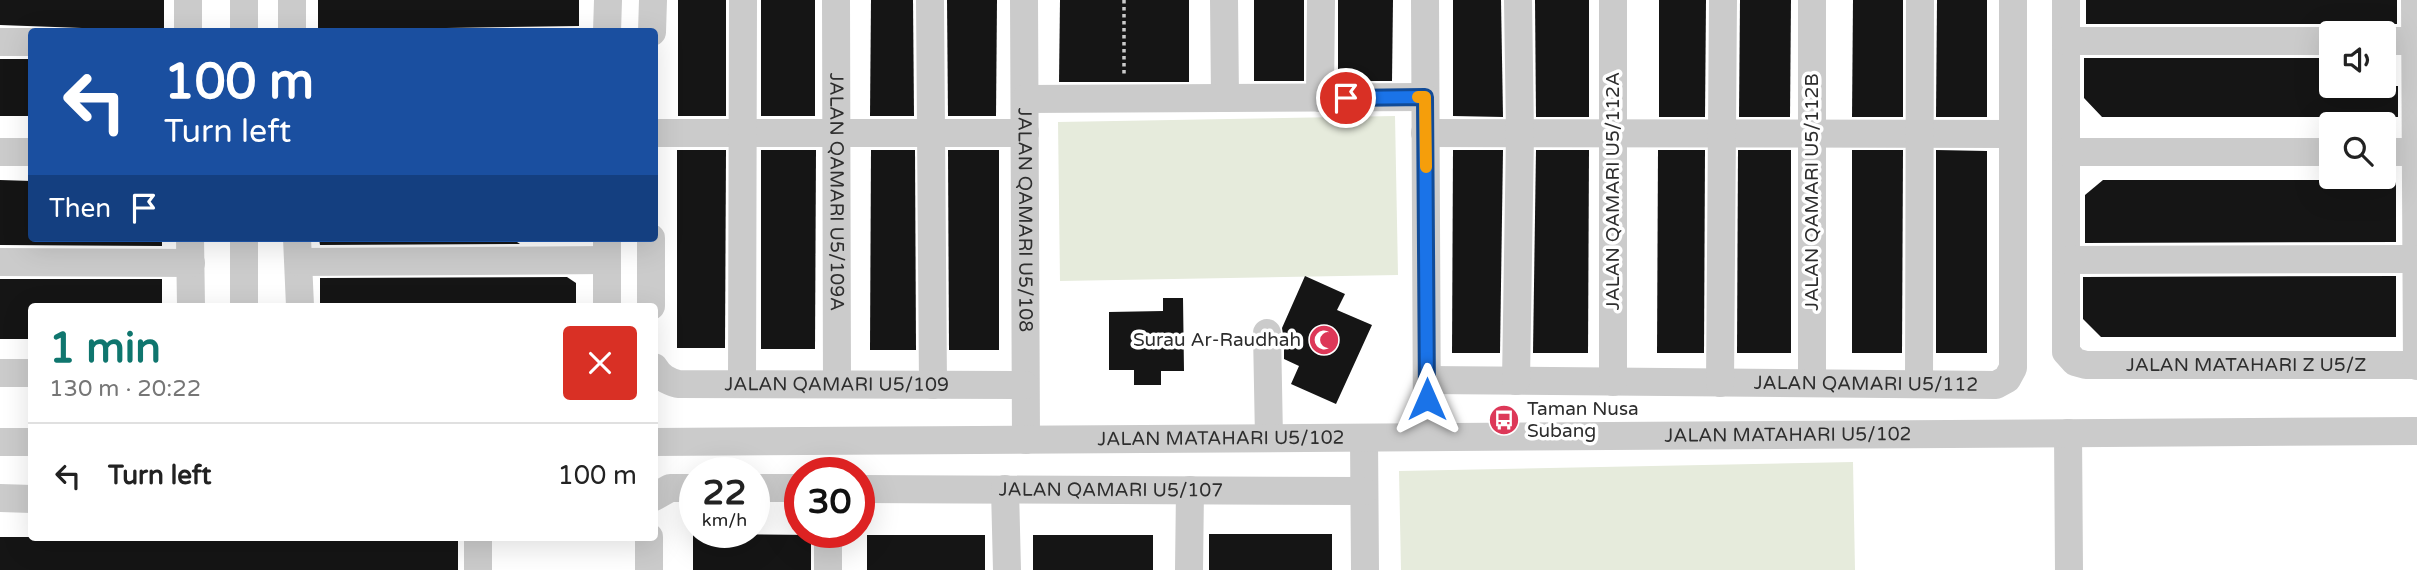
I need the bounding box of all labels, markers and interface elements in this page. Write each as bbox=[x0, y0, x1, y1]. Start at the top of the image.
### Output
map controls bbox=[2319, 21, 2396, 189]
button: sound bbox=[2319, 21, 2396, 98]
text: 100 m bbox=[164, 53, 314, 112]
icon: left bbox=[49, 56, 140, 147]
pin bbox=[1316, 68, 1376, 128]
street label: JALAN QAMARI U5/112A bbox=[1602, 72, 1624, 310]
street label: JALAN QAMARI U5/109A bbox=[825, 73, 848, 311]
street label: JALAN QAMARI U5/112B bbox=[1801, 73, 1823, 311]
icon: arrive bbox=[1327, 79, 1365, 117]
street label: JALAN QAMARI U5/108 bbox=[1013, 108, 1037, 332]
button: search bbox=[2319, 112, 2396, 189]
text: Turn left bbox=[164, 113, 291, 151]
icon: arrive bbox=[125, 189, 163, 227]
text: Then bbox=[49, 193, 111, 224]
text: 1 min bbox=[49, 323, 161, 374]
mosque icon: Surau Ar-Raudhah bbox=[1307, 323, 1341, 357]
button: close bbox=[563, 326, 637, 400]
place label: Surau Ar-Raudhah bbox=[1133, 329, 1301, 351]
street label: JALAN MATAHARI Z U5/Z bbox=[2126, 354, 2366, 376]
position arrow bbox=[1390, 362, 1464, 436]
street label: JALAN QAMARI U5/112 bbox=[1754, 372, 1978, 396]
street label: JALAN QAMARI U5/109 bbox=[725, 373, 949, 396]
text: 130 m · 20:22 bbox=[49, 375, 201, 403]
place label: Taman Nusa Subang bbox=[1527, 398, 1639, 442]
bus stop icon: Taman Nusa Subang bbox=[1487, 403, 1521, 437]
street label: JALAN MATAHARI U5/102 bbox=[1664, 423, 1912, 447]
street label: JALAN MATAHARI U5/102 bbox=[1097, 427, 1345, 450]
icon: left bbox=[49, 457, 87, 495]
speed limit sign: 30 bbox=[784, 457, 875, 548]
text: Turn left bbox=[108, 460, 211, 491]
text: 100 m bbox=[557, 460, 637, 491]
text: 22 bbox=[703, 472, 746, 514]
street label: JALAN QAMARI U5/107 bbox=[999, 479, 1223, 501]
text: km/h bbox=[702, 509, 747, 531]

